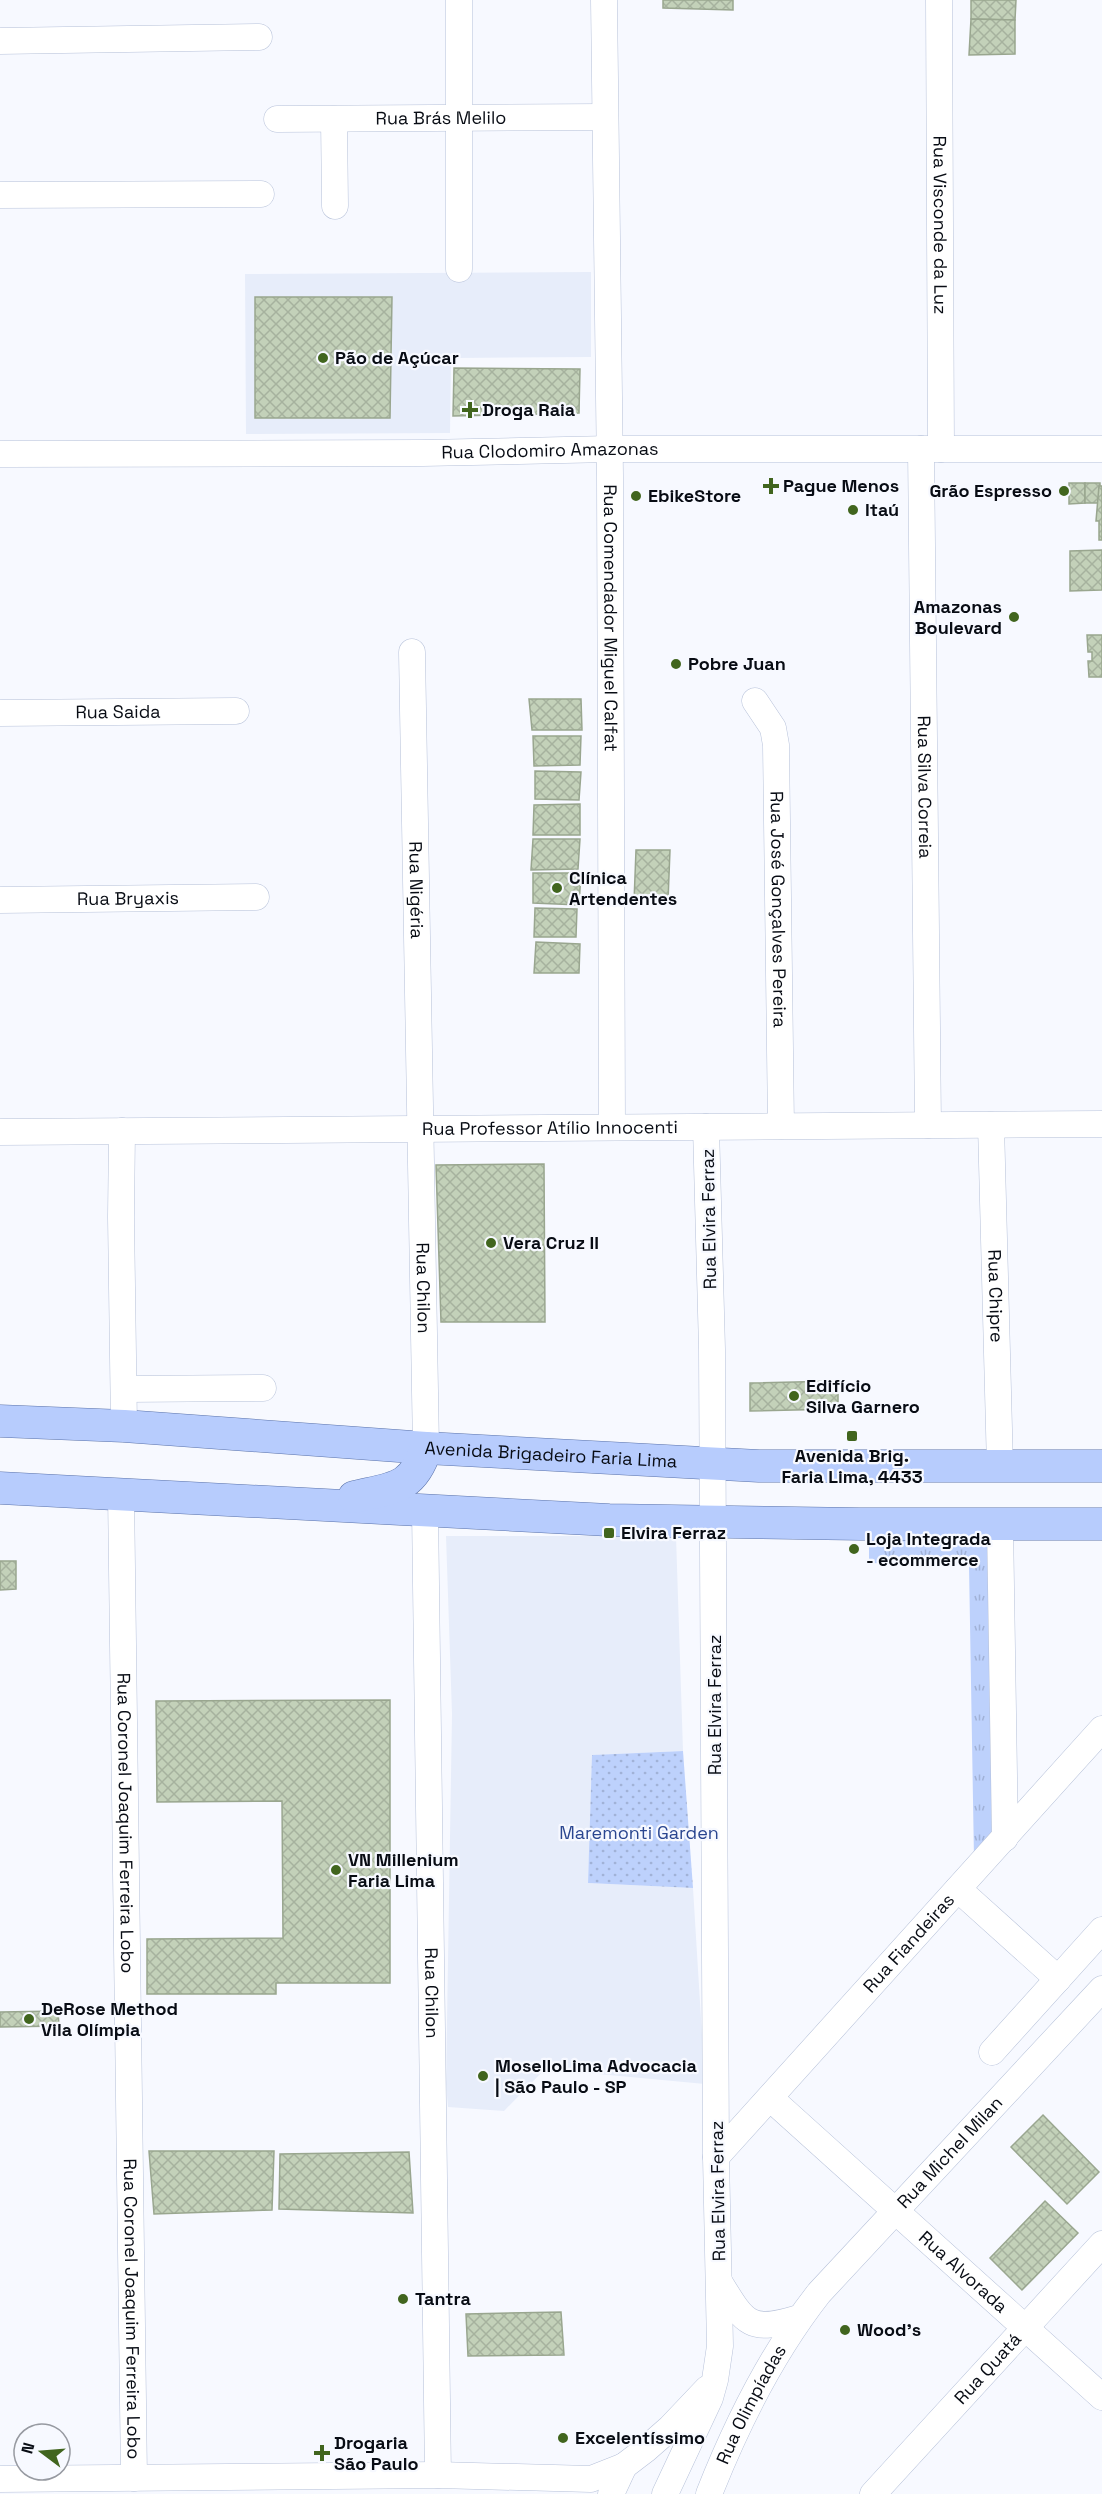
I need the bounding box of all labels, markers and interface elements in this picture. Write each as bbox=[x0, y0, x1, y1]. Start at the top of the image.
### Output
street label: Rua Brás Melilo bbox=[376, 106, 506, 129]
street label: Rua Visconde da Luz bbox=[929, 136, 952, 314]
place label: Pão de Açúcar bbox=[335, 346, 459, 369]
marker: Pão de Açúcar bbox=[316, 351, 330, 365]
place label: Droga Raia bbox=[482, 398, 576, 421]
marker: Droga Raia bbox=[463, 403, 477, 417]
street label: Rua Clodomiro Amazonas bbox=[441, 437, 659, 464]
place label: Pague Menos bbox=[783, 474, 899, 497]
marker: Pague Menos bbox=[764, 479, 778, 493]
place label: Grão Espresso bbox=[929, 479, 1052, 502]
street label: Rua Comendador Miguel Calfat bbox=[599, 484, 623, 752]
place label: EbikeStore bbox=[648, 484, 741, 507]
marker: Grão Espresso bbox=[1057, 484, 1071, 498]
marker: EbikeStore bbox=[629, 489, 643, 503]
place label: Itaú bbox=[865, 498, 899, 521]
marker: Itaú bbox=[846, 503, 860, 517]
place label: Amazonas Boulevard bbox=[914, 595, 1002, 639]
marker: Amazonas Boulevard bbox=[1007, 610, 1021, 624]
place label: Pobre Juan bbox=[688, 652, 786, 675]
marker: Pobre Juan bbox=[669, 657, 683, 671]
street label: Rua Saida bbox=[75, 700, 161, 723]
street label: Rua Silva Correia bbox=[913, 715, 937, 859]
street label: Rua José Gonçalves Pereira bbox=[766, 791, 792, 1028]
street label: Rua Nigéria bbox=[404, 841, 429, 939]
place label: Clínica Artendentes bbox=[569, 866, 677, 910]
marker: Clínica Artendentes bbox=[550, 881, 564, 895]
street label: Rua Bryaxis bbox=[77, 886, 179, 910]
street label: Rua Professor Atílio Innocenti bbox=[422, 1115, 678, 1140]
street label: Rua Elvira Ferraz bbox=[696, 1148, 721, 1290]
place label: Vera Cruz II bbox=[503, 1231, 599, 1254]
marker: Vera Cruz II bbox=[484, 1236, 498, 1250]
street label: Rua Chilon bbox=[411, 1242, 436, 1334]
street label: Rua Chipre bbox=[983, 1249, 1009, 1343]
place label: Edifício Silva Garnero bbox=[806, 1374, 920, 1418]
marker: Edifício Silva Garnero bbox=[787, 1389, 801, 1403]
marker: Avenida Brig. Faria Lima, 4433 bbox=[845, 1429, 859, 1443]
street label: Avenida Brigadeiro Faria Lima bbox=[424, 1436, 678, 1473]
place label: Avenida Brig. Faria Lima, 4433 bbox=[781, 1444, 923, 1488]
place label: Elvira Ferraz bbox=[621, 1521, 726, 1544]
marker: Elvira Ferraz bbox=[602, 1526, 616, 1540]
place label: Loja Integrada - ecommerce bbox=[866, 1527, 992, 1571]
marker: Loja Integrada - ecommerce bbox=[847, 1542, 861, 1556]
street label: Rua Elvira Ferraz bbox=[703, 1635, 726, 1775]
street label: Rua Coronel Joaquim Ferreira Lobo bbox=[112, 1672, 139, 1973]
park label: Maremonti Garden bbox=[559, 1821, 719, 1844]
place label: VN Millenium Faria Lima bbox=[348, 1848, 459, 1892]
marker: VN Millenium Faria Lima bbox=[329, 1863, 343, 1877]
street label: Rua Fiandeiras bbox=[858, 1888, 959, 1997]
street label: Rua Chilon bbox=[420, 1947, 444, 2039]
place label: DeRose Method Vila Olímpia bbox=[41, 1997, 178, 2041]
marker: DeRose Method Vila Olímpia bbox=[22, 2012, 36, 2026]
place label: MoselloLima Advocacia | São Paulo - SP bbox=[495, 2054, 698, 2098]
marker: MoselloLima Advocacia | São Paulo - SP bbox=[476, 2069, 490, 2083]
street label: Rua Michel Milan bbox=[892, 2091, 1007, 2213]
street label: Rua Elvira Ferraz bbox=[705, 2120, 730, 2262]
street label: Rua Coronel Joaquim Ferreira Lobo bbox=[119, 2158, 146, 2459]
street label: Rua Alvorada bbox=[914, 2226, 1013, 2318]
place label: Tantra bbox=[415, 2287, 471, 2310]
marker: Tantra bbox=[396, 2292, 410, 2306]
place label: Wood's bbox=[857, 2318, 921, 2341]
marker: Wood's bbox=[838, 2323, 852, 2337]
street label: Rua Quatá bbox=[949, 2328, 1026, 2409]
street label: Rua Olimpíadas bbox=[711, 2340, 791, 2468]
north arrow bbox=[12, 2422, 72, 2482]
place label: Excelentíssimo bbox=[575, 2426, 705, 2449]
place label: Drogaria São Paulo bbox=[334, 2431, 418, 2475]
marker: Excelentíssimo bbox=[556, 2431, 570, 2445]
text: N bbox=[16, 2440, 40, 2456]
marker: Drogaria São Paulo bbox=[315, 2446, 329, 2460]

